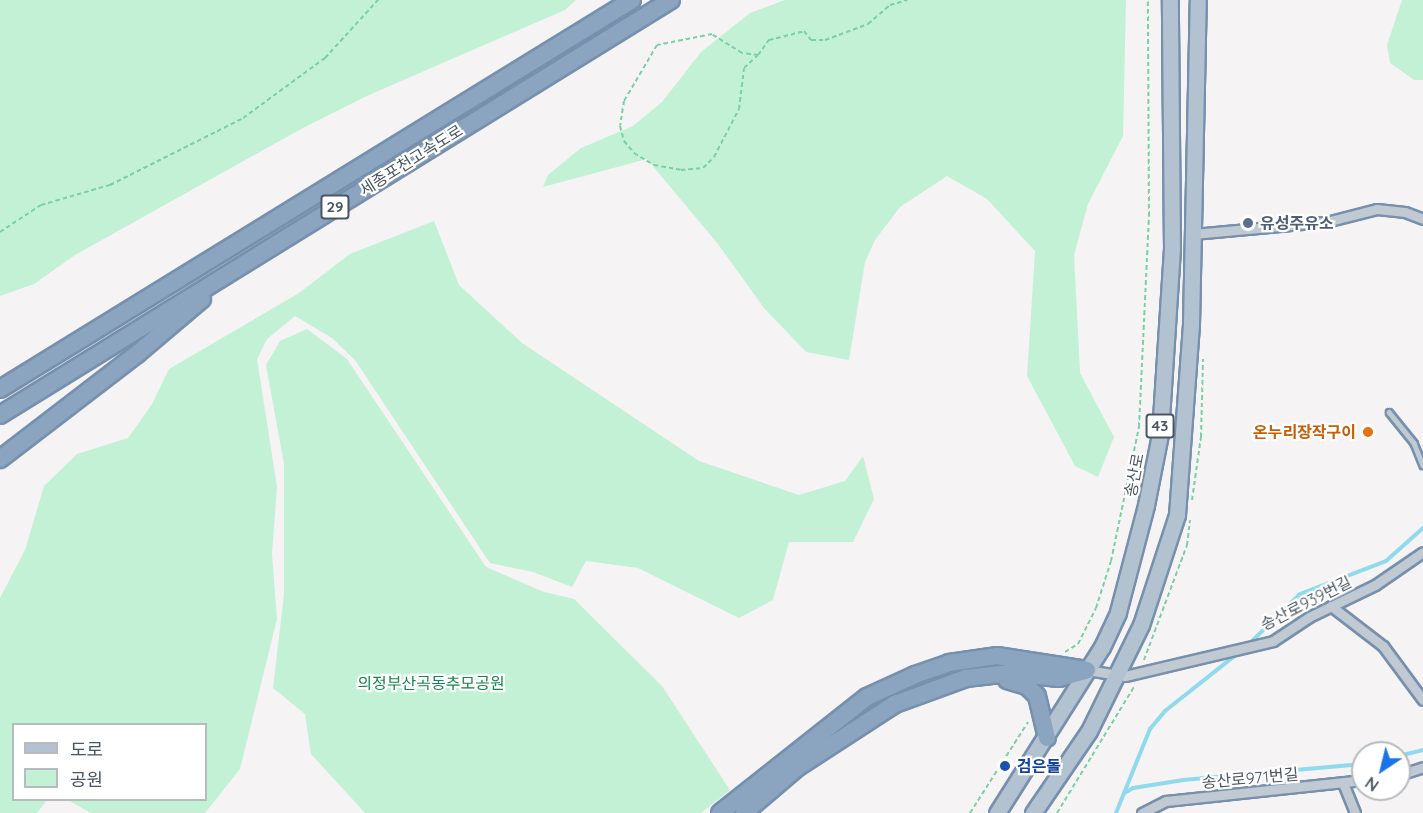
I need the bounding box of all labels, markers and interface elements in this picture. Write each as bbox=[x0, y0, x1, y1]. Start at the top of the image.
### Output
street label: 세종포천고속도로 bbox=[356, 121, 466, 199]
road number: 29 bbox=[320, 195, 350, 219]
place label: 유성주유소 bbox=[1260, 213, 1334, 233]
marker: 유성주유소 bbox=[1241, 216, 1255, 230]
road number: 43 bbox=[1145, 414, 1175, 438]
place label: 온누리장작구이 bbox=[1253, 422, 1356, 442]
marker: 온누리장작구이 bbox=[1361, 425, 1375, 439]
street label: 송산로 bbox=[1120, 451, 1148, 499]
street label: 송산로939번길 bbox=[1257, 572, 1355, 634]
park label: 의정부산곡동추모공원 bbox=[357, 673, 505, 693]
legend bbox=[12, 723, 207, 801]
text: 도로 bbox=[70, 738, 103, 761]
north arrow bbox=[1351, 741, 1411, 801]
place label: 검은돌 bbox=[1017, 756, 1061, 776]
marker: 검은돌 bbox=[998, 759, 1012, 773]
street label: 송산로971번길 bbox=[1201, 764, 1299, 792]
text: 공원 bbox=[70, 768, 103, 791]
text: N bbox=[1361, 773, 1382, 796]

